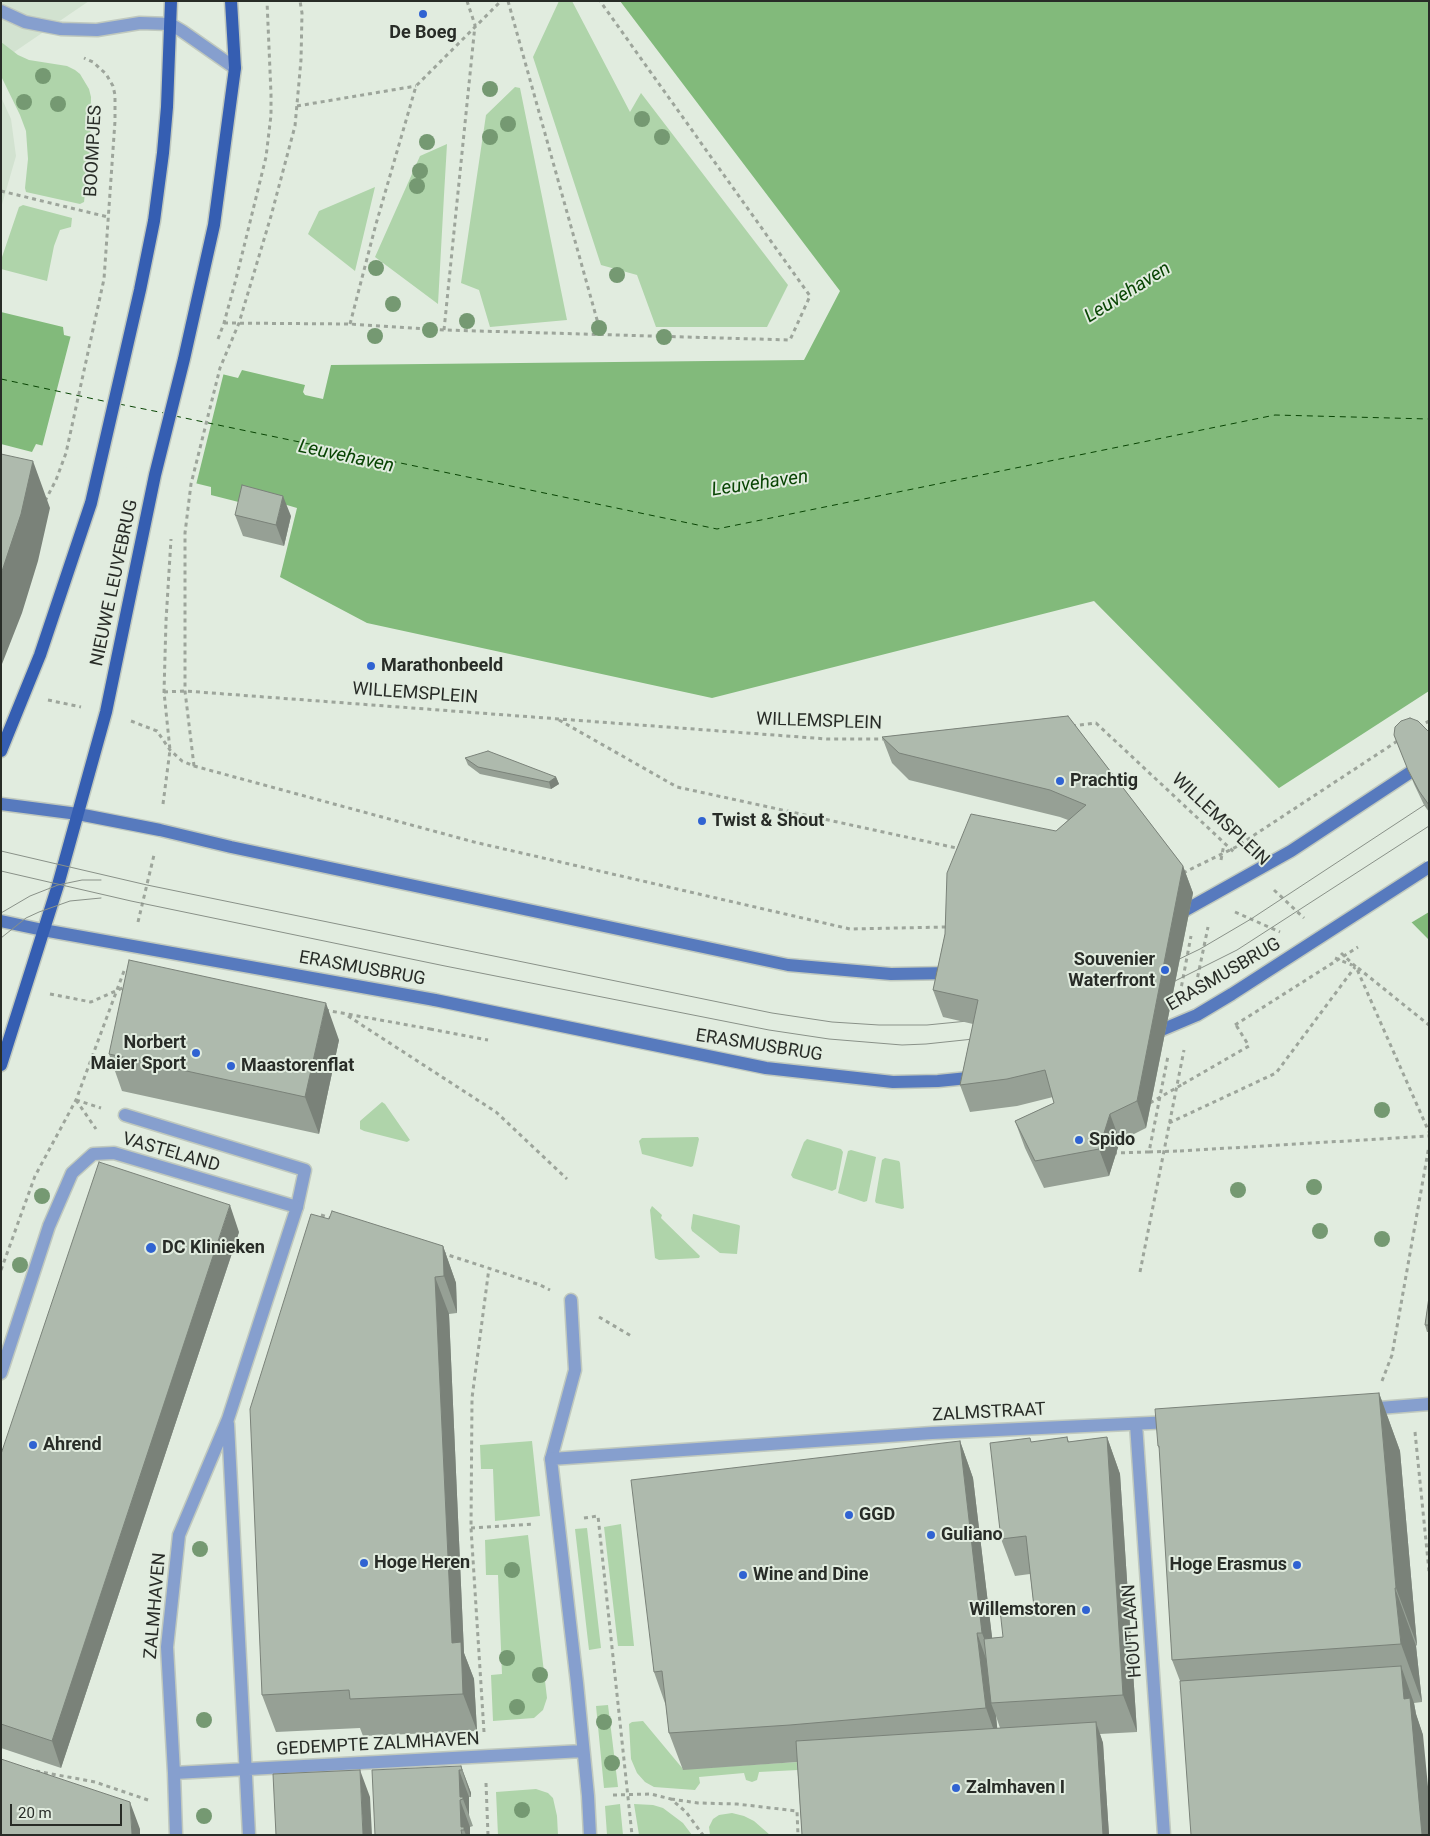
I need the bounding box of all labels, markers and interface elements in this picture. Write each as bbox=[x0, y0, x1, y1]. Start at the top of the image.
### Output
marker: De Boeg bbox=[417, 8, 429, 20]
place label: De Boeg bbox=[389, 22, 457, 44]
street label: BOOMPJES bbox=[81, 104, 107, 198]
water label: Leuvehaven bbox=[1081, 258, 1175, 328]
water label: Leuvehaven bbox=[296, 436, 396, 478]
water label: Leuvehaven bbox=[710, 466, 810, 502]
street label: NIEUWE LEUVEBRUG bbox=[87, 498, 143, 668]
place label: Marathonbeeld bbox=[381, 655, 503, 677]
marker: Marathonbeeld bbox=[365, 660, 377, 672]
street label: WILLEMSPLEIN bbox=[351, 679, 479, 709]
street label: WILLEMSPLEIN bbox=[756, 709, 882, 735]
street label: WILLEMSPLEIN bbox=[1167, 769, 1273, 871]
place label: Prachtig bbox=[1070, 770, 1138, 792]
marker: Prachtig bbox=[1054, 775, 1066, 787]
place label: Twist & Shout bbox=[712, 810, 824, 832]
marker: Twist & Shout bbox=[696, 815, 708, 827]
street label: ERASMUSBRUG bbox=[1163, 934, 1285, 1016]
street label: ERASMUSBRUG bbox=[297, 947, 427, 991]
place label: Souvenier Waterfront bbox=[1068, 949, 1155, 992]
marker: Souvenier Waterfront bbox=[1159, 964, 1171, 976]
street label: ERASMUSBRUG bbox=[694, 1025, 824, 1067]
place label: Norbert Maier Sport bbox=[91, 1032, 186, 1074]
marker: Norbert Maier Sport bbox=[190, 1047, 202, 1059]
place label: Maastorenflat bbox=[241, 1055, 354, 1077]
marker: Maastorenflat bbox=[225, 1060, 237, 1072]
street label: VASTELAND bbox=[120, 1129, 222, 1177]
place label: Spido bbox=[1089, 1129, 1135, 1151]
marker: Spido bbox=[1073, 1134, 1085, 1146]
place label: DC Klinieken bbox=[162, 1237, 265, 1259]
marker: DC Klinieken bbox=[144, 1241, 158, 1255]
street label: ZALMSTRAAT bbox=[932, 1399, 1046, 1427]
place label: Ahrend bbox=[43, 1434, 102, 1456]
marker: Ahrend bbox=[27, 1439, 39, 1451]
place label: GGD bbox=[859, 1504, 895, 1526]
marker: GGD bbox=[843, 1509, 855, 1521]
place label: Guliano bbox=[941, 1524, 1003, 1546]
marker: Guliano bbox=[925, 1529, 937, 1541]
street label: ZALMHAVEN bbox=[141, 1552, 171, 1660]
place label: Hoge Heren bbox=[374, 1552, 470, 1574]
place label: Hoge Erasmus bbox=[1169, 1554, 1287, 1576]
marker: Hoge Heren bbox=[358, 1557, 370, 1569]
marker: Hoge Erasmus bbox=[1291, 1559, 1303, 1571]
place label: Wine and Dine bbox=[753, 1564, 868, 1586]
marker: Wine and Dine bbox=[737, 1569, 749, 1581]
street label: HOUTLAAN bbox=[1119, 1583, 1147, 1679]
place label: Willemstoren bbox=[969, 1599, 1076, 1621]
marker: Willemstoren bbox=[1080, 1604, 1092, 1616]
street label: GEDEMPTE ZALMHAVEN bbox=[276, 1729, 480, 1761]
place label: Zalmhaven I bbox=[966, 1777, 1065, 1799]
marker: Zalmhaven I bbox=[950, 1782, 962, 1794]
scale bar bbox=[12, 1794, 125, 1826]
text: 20 m bbox=[18, 1804, 52, 1822]

